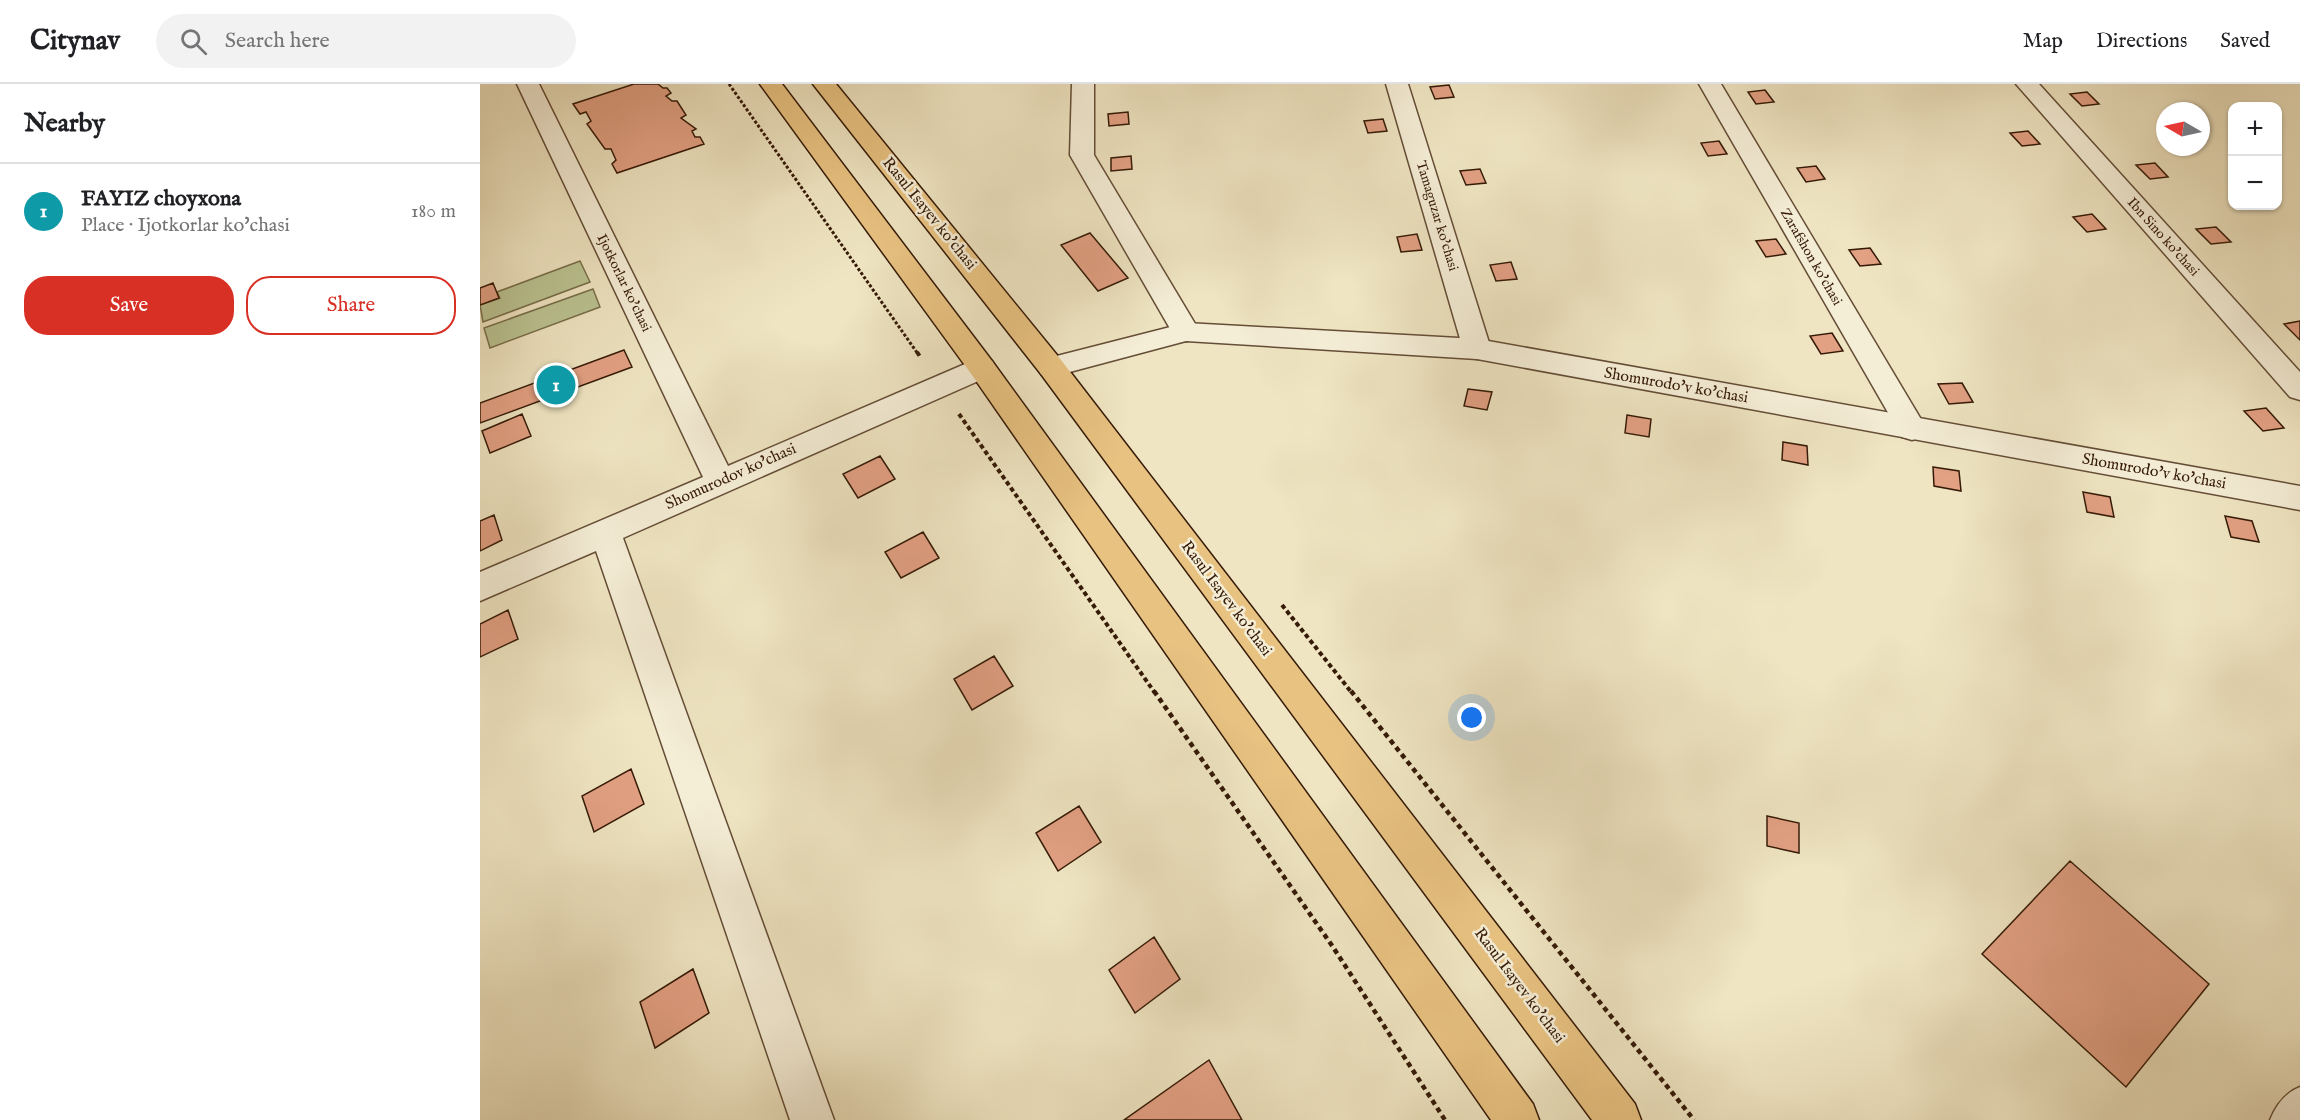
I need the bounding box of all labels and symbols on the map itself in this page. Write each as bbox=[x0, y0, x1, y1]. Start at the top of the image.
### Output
north arrow bbox=[2156, 102, 2210, 156]
street label: Rasul Isayev ko'chasi bbox=[877, 154, 981, 274]
street label: Tamaguzar ko'chasi bbox=[1412, 159, 1462, 274]
street label: Ibn Sino ko'chasi bbox=[2123, 194, 2203, 280]
street label: Zarafshon ko'chasi bbox=[1776, 205, 1846, 309]
street label: Ijotkorlar ko'chasi bbox=[593, 231, 656, 335]
pin: 1 bbox=[536, 362, 576, 408]
street label: Shomurodo'v ko'chasi bbox=[1602, 363, 1750, 409]
street label: Shomurodov ko'chasi bbox=[662, 439, 800, 515]
street label: Shomurodo'v ko'chasi bbox=[2080, 449, 2228, 495]
street label: Rasul Isayev ko'chasi bbox=[1176, 537, 1276, 661]
your location bbox=[1457, 703, 1486, 732]
street label: Rasul Isayev ko'chasi bbox=[1469, 924, 1569, 1048]

